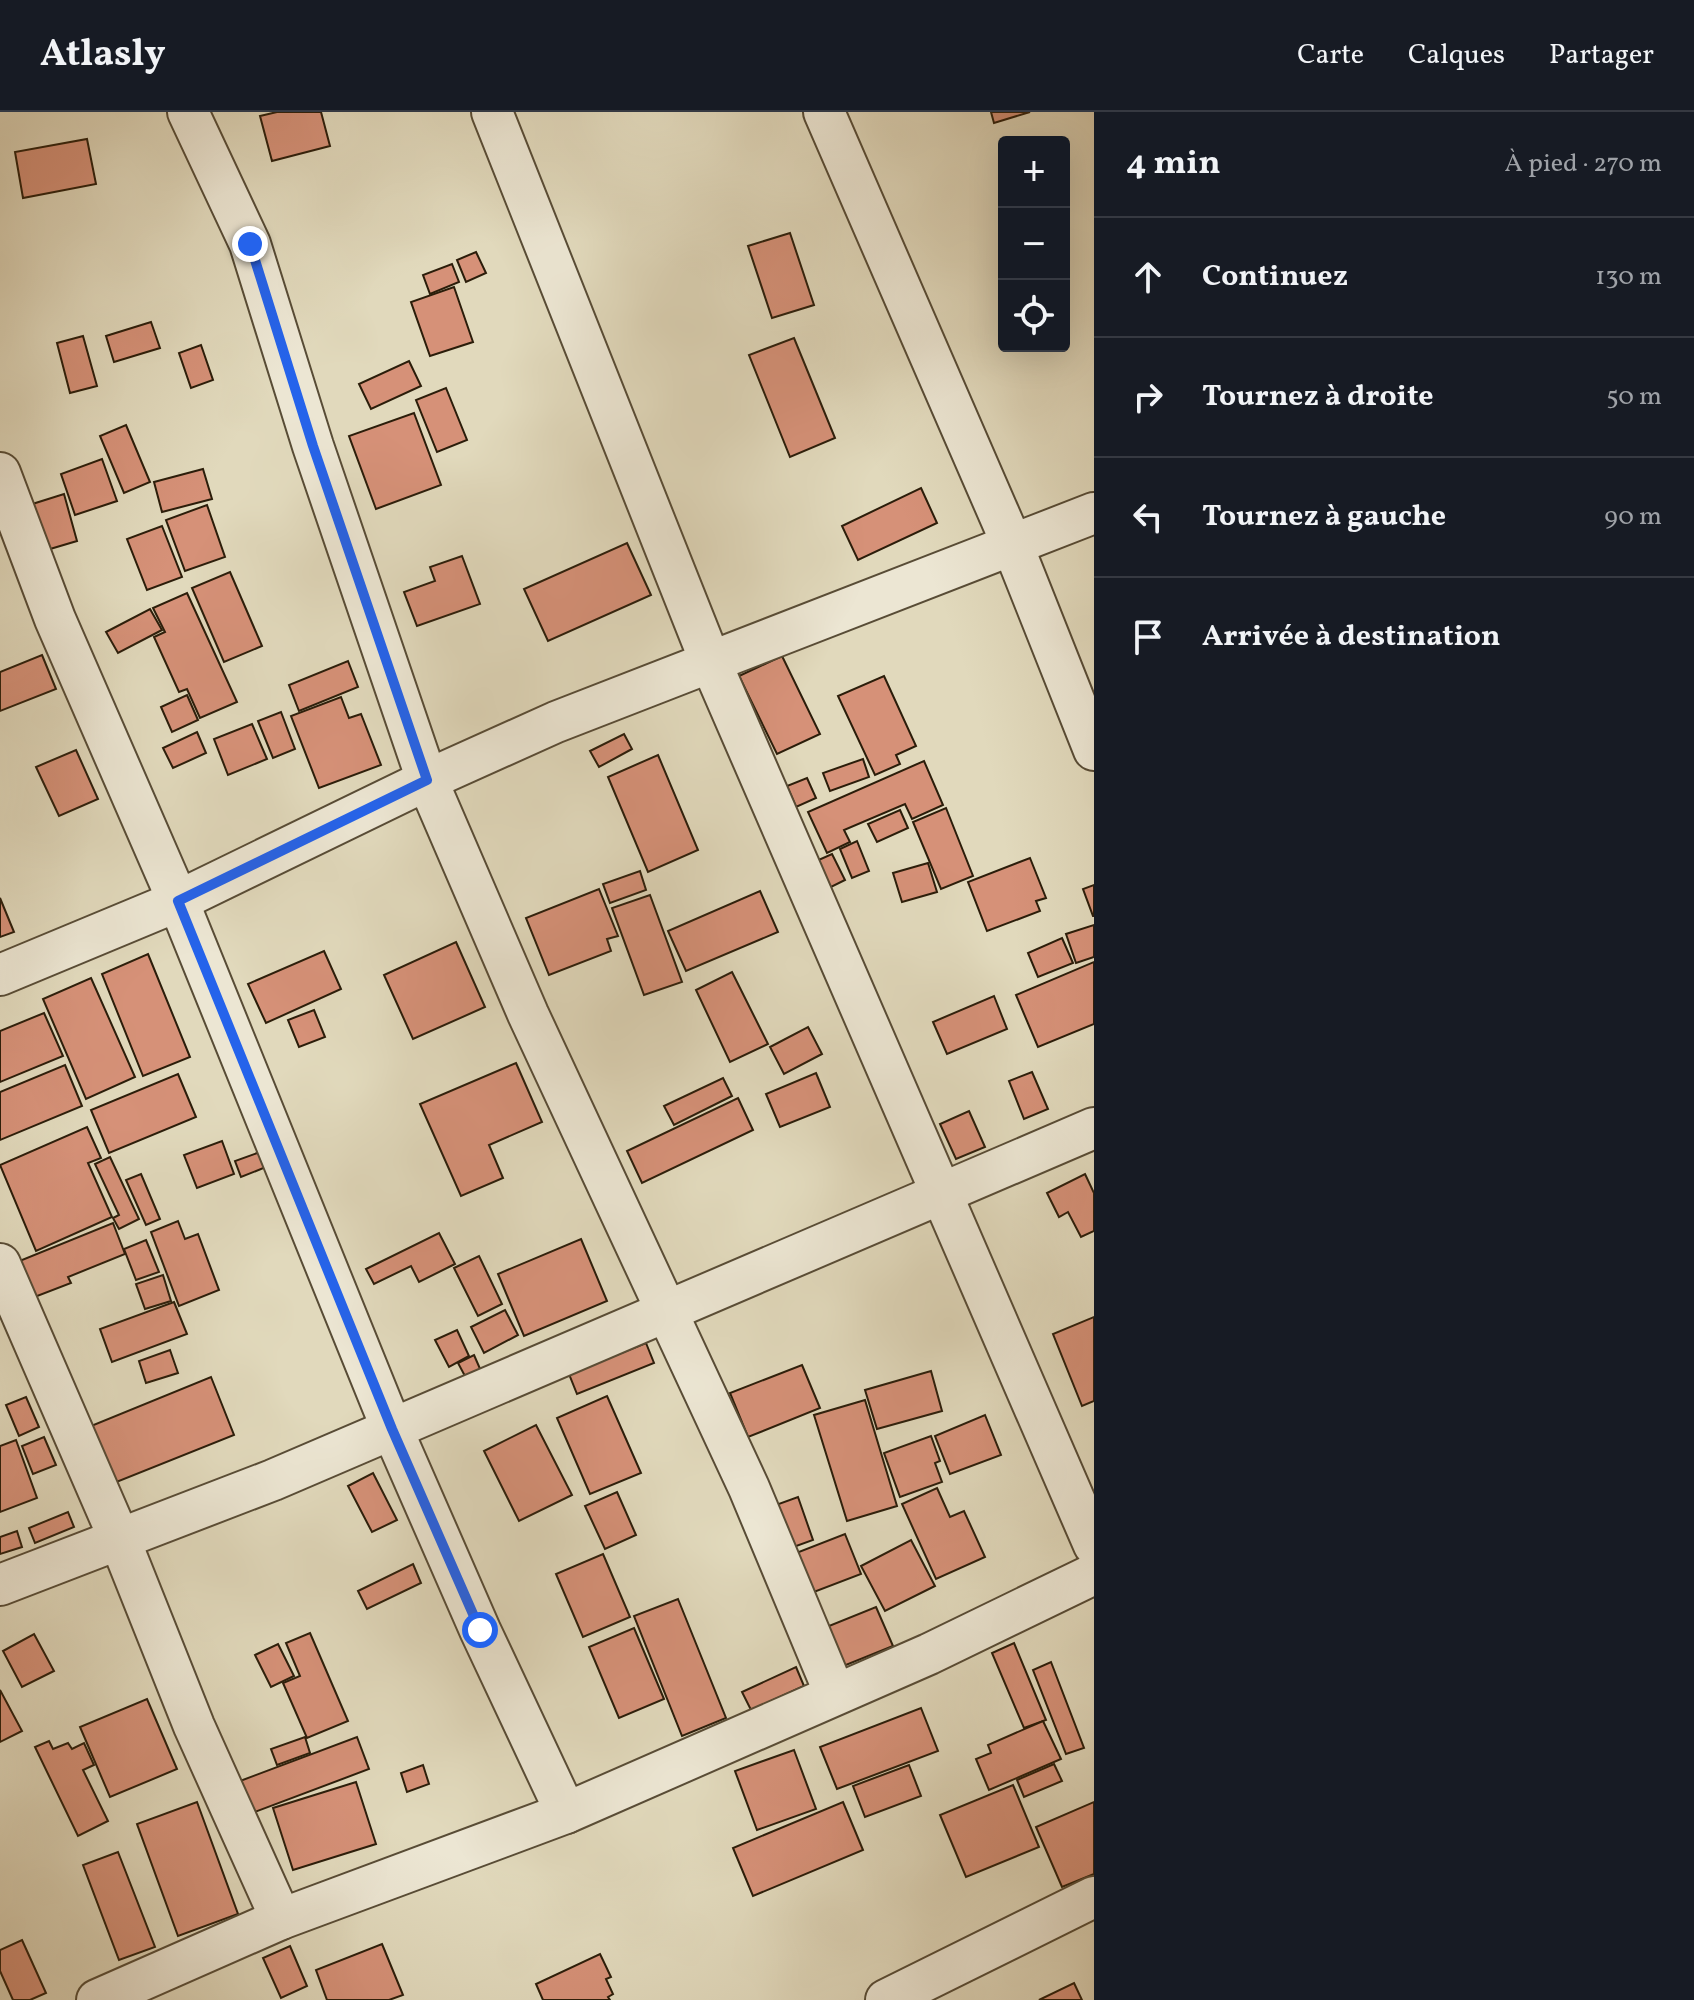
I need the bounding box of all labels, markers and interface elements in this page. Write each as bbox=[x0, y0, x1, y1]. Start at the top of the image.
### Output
text: Atlasly bbox=[40, 29, 166, 82]
text: Carte bbox=[1297, 36, 1364, 75]
text: Calques bbox=[1408, 36, 1505, 75]
text: Partager bbox=[1549, 36, 1654, 75]
map controls bbox=[998, 136, 1070, 352]
button: + bbox=[998, 136, 1070, 208]
text: 4 min bbox=[1126, 141, 1221, 188]
text: À pied · 270 m bbox=[1505, 146, 1662, 182]
button: − bbox=[998, 208, 1070, 280]
route end bbox=[232, 226, 268, 262]
icon: ahead bbox=[1126, 255, 1170, 299]
text: Continuez bbox=[1202, 256, 1348, 298]
text: 130 m bbox=[1595, 259, 1662, 295]
button: locate bbox=[998, 280, 1070, 352]
icon: right bbox=[1126, 375, 1170, 419]
text: Tournez à droite bbox=[1202, 376, 1434, 418]
text: 50 m bbox=[1606, 379, 1662, 415]
icon: left bbox=[1126, 495, 1170, 539]
text: Tournez à gauche bbox=[1202, 496, 1446, 538]
text: 90 m bbox=[1604, 499, 1662, 535]
icon: arrive bbox=[1126, 615, 1170, 659]
text: Arrivée à destination bbox=[1202, 616, 1501, 658]
route start bbox=[462, 1612, 498, 1648]

